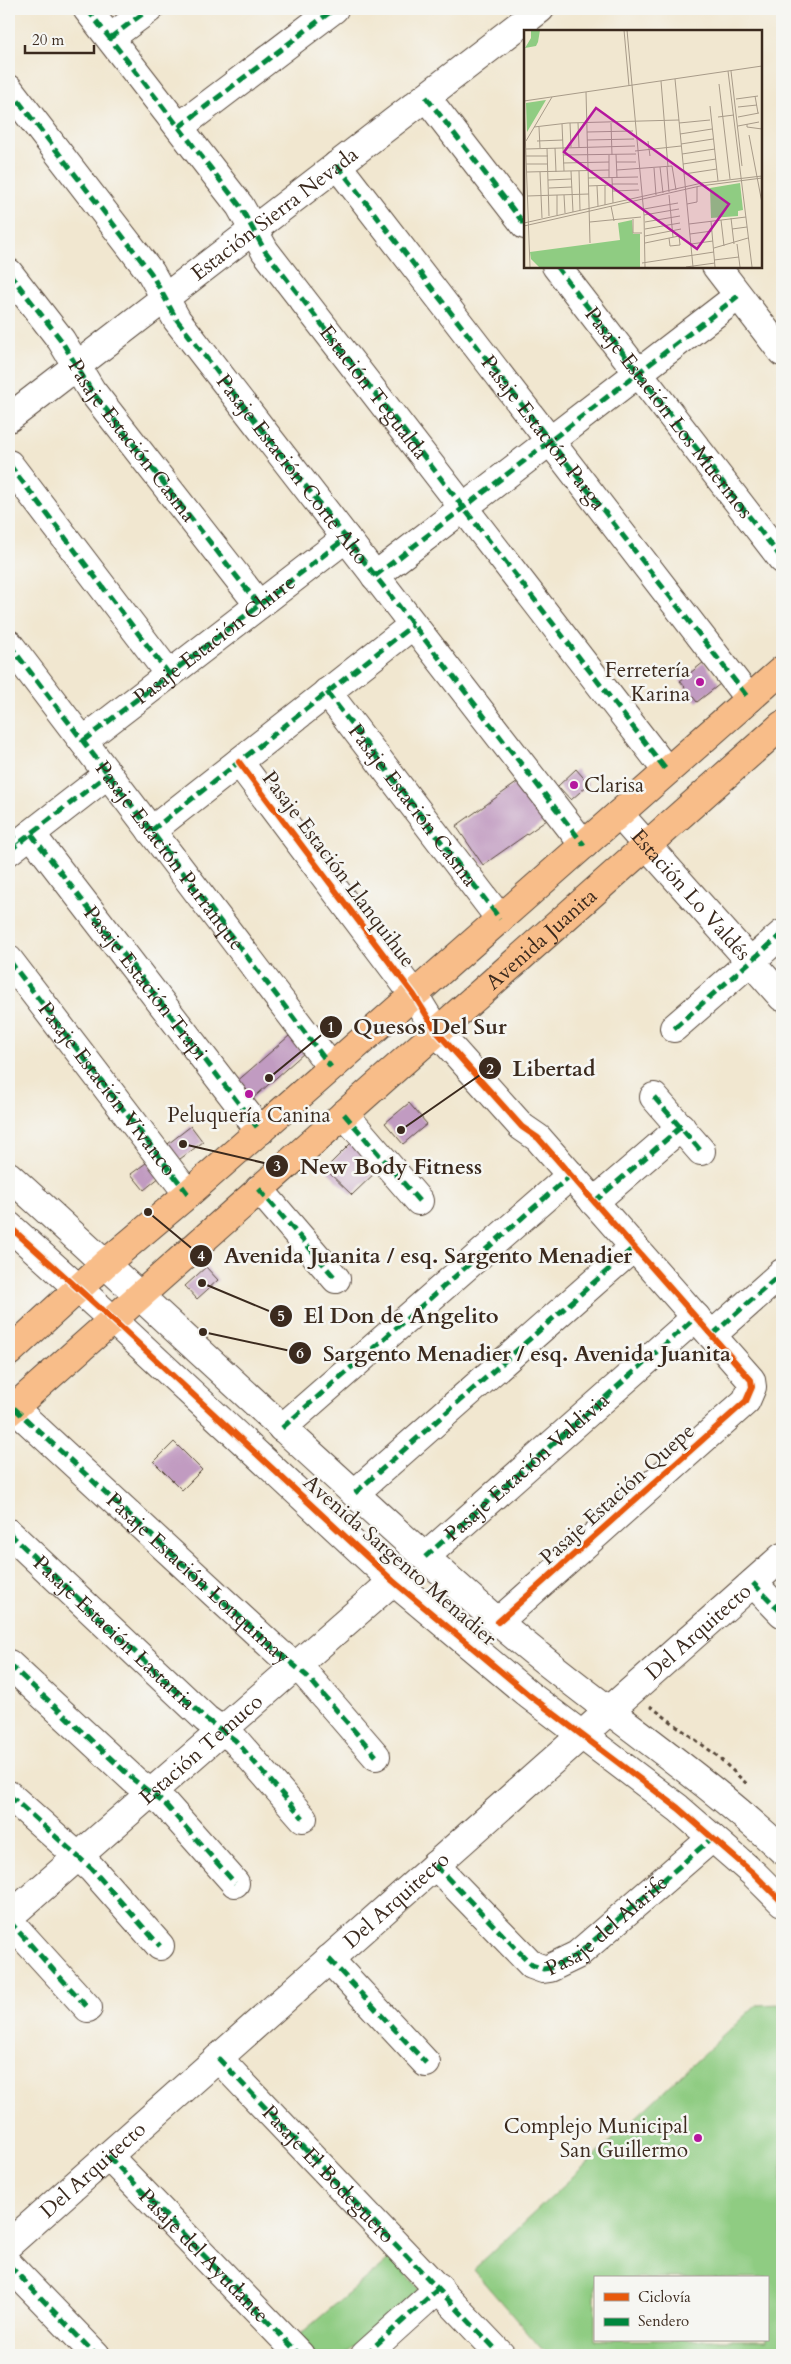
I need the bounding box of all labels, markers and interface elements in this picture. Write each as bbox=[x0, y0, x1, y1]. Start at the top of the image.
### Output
scale bar bbox=[25, 22, 94, 54]
text: 20 m bbox=[32, 30, 64, 50]
inset map bbox=[524, 30, 761, 268]
street label: Estación Sierra Nevada bbox=[185, 140, 364, 288]
street label: Pasaje Estación Los Muermos bbox=[578, 301, 760, 525]
street label: Estación Tegualda bbox=[312, 319, 435, 466]
street label: Pasaje Estación Parga bbox=[474, 349, 612, 517]
street label: Pasaje Estación Casma bbox=[61, 354, 203, 528]
street label: Pasaje Estación Corte Alto bbox=[209, 368, 375, 571]
street label: Pasaje Estación Chirre bbox=[128, 568, 302, 712]
place label: Ferretería Karina bbox=[605, 656, 690, 709]
marker: Ferretería Karina bbox=[694, 676, 706, 688]
street label: Pasaje Estación Casma bbox=[341, 718, 484, 893]
street label: Pasaje Estación Purranque bbox=[88, 755, 251, 957]
street label: Pasaje Estación Llanquihue bbox=[255, 765, 422, 974]
place label: Clarisa bbox=[584, 771, 644, 800]
marker: Clarisa bbox=[568, 779, 580, 791]
street label: Estación Lo Valdés bbox=[624, 823, 757, 967]
street label: Avenida Juanita bbox=[480, 882, 604, 997]
street label: Pasaje Estación Trapi bbox=[76, 900, 214, 1067]
street label: Pasaje Estación Vivanco bbox=[31, 996, 183, 1182]
callout: Quesos Del Sur bbox=[318, 1008, 517, 1045]
text: Quesos Del Sur bbox=[353, 1012, 507, 1042]
text: 1 bbox=[327, 1017, 335, 1037]
callout: Libertad bbox=[477, 1050, 605, 1087]
text: Libertad bbox=[513, 1054, 596, 1084]
text: 2 bbox=[486, 1059, 494, 1079]
marker: Peluquería Canina bbox=[243, 1088, 255, 1100]
place label: Peluquería Canina bbox=[167, 1101, 331, 1130]
callout: New Body Fitness bbox=[265, 1147, 492, 1184]
text: New Body Fitness bbox=[300, 1152, 482, 1182]
text: 3 bbox=[273, 1156, 281, 1176]
callout: Avenida Juanita / esq. Sargento Menadier bbox=[189, 1237, 642, 1274]
text: Avenida Juanita / esq. Sargento Menadier bbox=[224, 1241, 632, 1271]
text: 4 bbox=[197, 1246, 205, 1266]
callout: El Don de Angelito bbox=[269, 1297, 509, 1334]
text: El Don de Angelito bbox=[303, 1301, 499, 1331]
text: 5 bbox=[277, 1306, 285, 1326]
callout: Sargento Menadier / esq. Avenida Juanita bbox=[288, 1335, 741, 1372]
text: Sargento Menadier / esq. Avenida Juanita bbox=[323, 1339, 731, 1369]
text: 6 bbox=[296, 1343, 304, 1363]
street label: Pasaje Estación Valdivia bbox=[438, 1386, 616, 1548]
street label: Pasaje Estación Quepe bbox=[534, 1417, 701, 1572]
street label: Avenida Sargento Menadier bbox=[297, 1468, 503, 1653]
street label: Pasaje Estación Lonquimay bbox=[99, 1486, 296, 1671]
street label: Pasaje Estación Lastarria bbox=[26, 1549, 202, 1717]
street label: Del Arquitecto bbox=[639, 1577, 758, 1687]
street label: Estación Temuco bbox=[133, 1687, 269, 1812]
street label: Del Arquitecto bbox=[337, 1845, 456, 1955]
street label: Pasaje del Alarife bbox=[541, 1869, 674, 1983]
street label: Pasaje El Bodeguero bbox=[255, 2099, 401, 2250]
place label: Complejo Municipal San Guillermo bbox=[504, 2112, 688, 2165]
street label: Del Arquitecto bbox=[34, 2115, 152, 2225]
marker: Complejo Municipal San Guillermo bbox=[692, 2132, 704, 2144]
street label: Pasaje del Ayudante bbox=[132, 2182, 275, 2329]
legend bbox=[594, 2276, 768, 2342]
text: Ciclovía bbox=[638, 2287, 691, 2307]
text: Sendero bbox=[638, 2311, 689, 2331]

